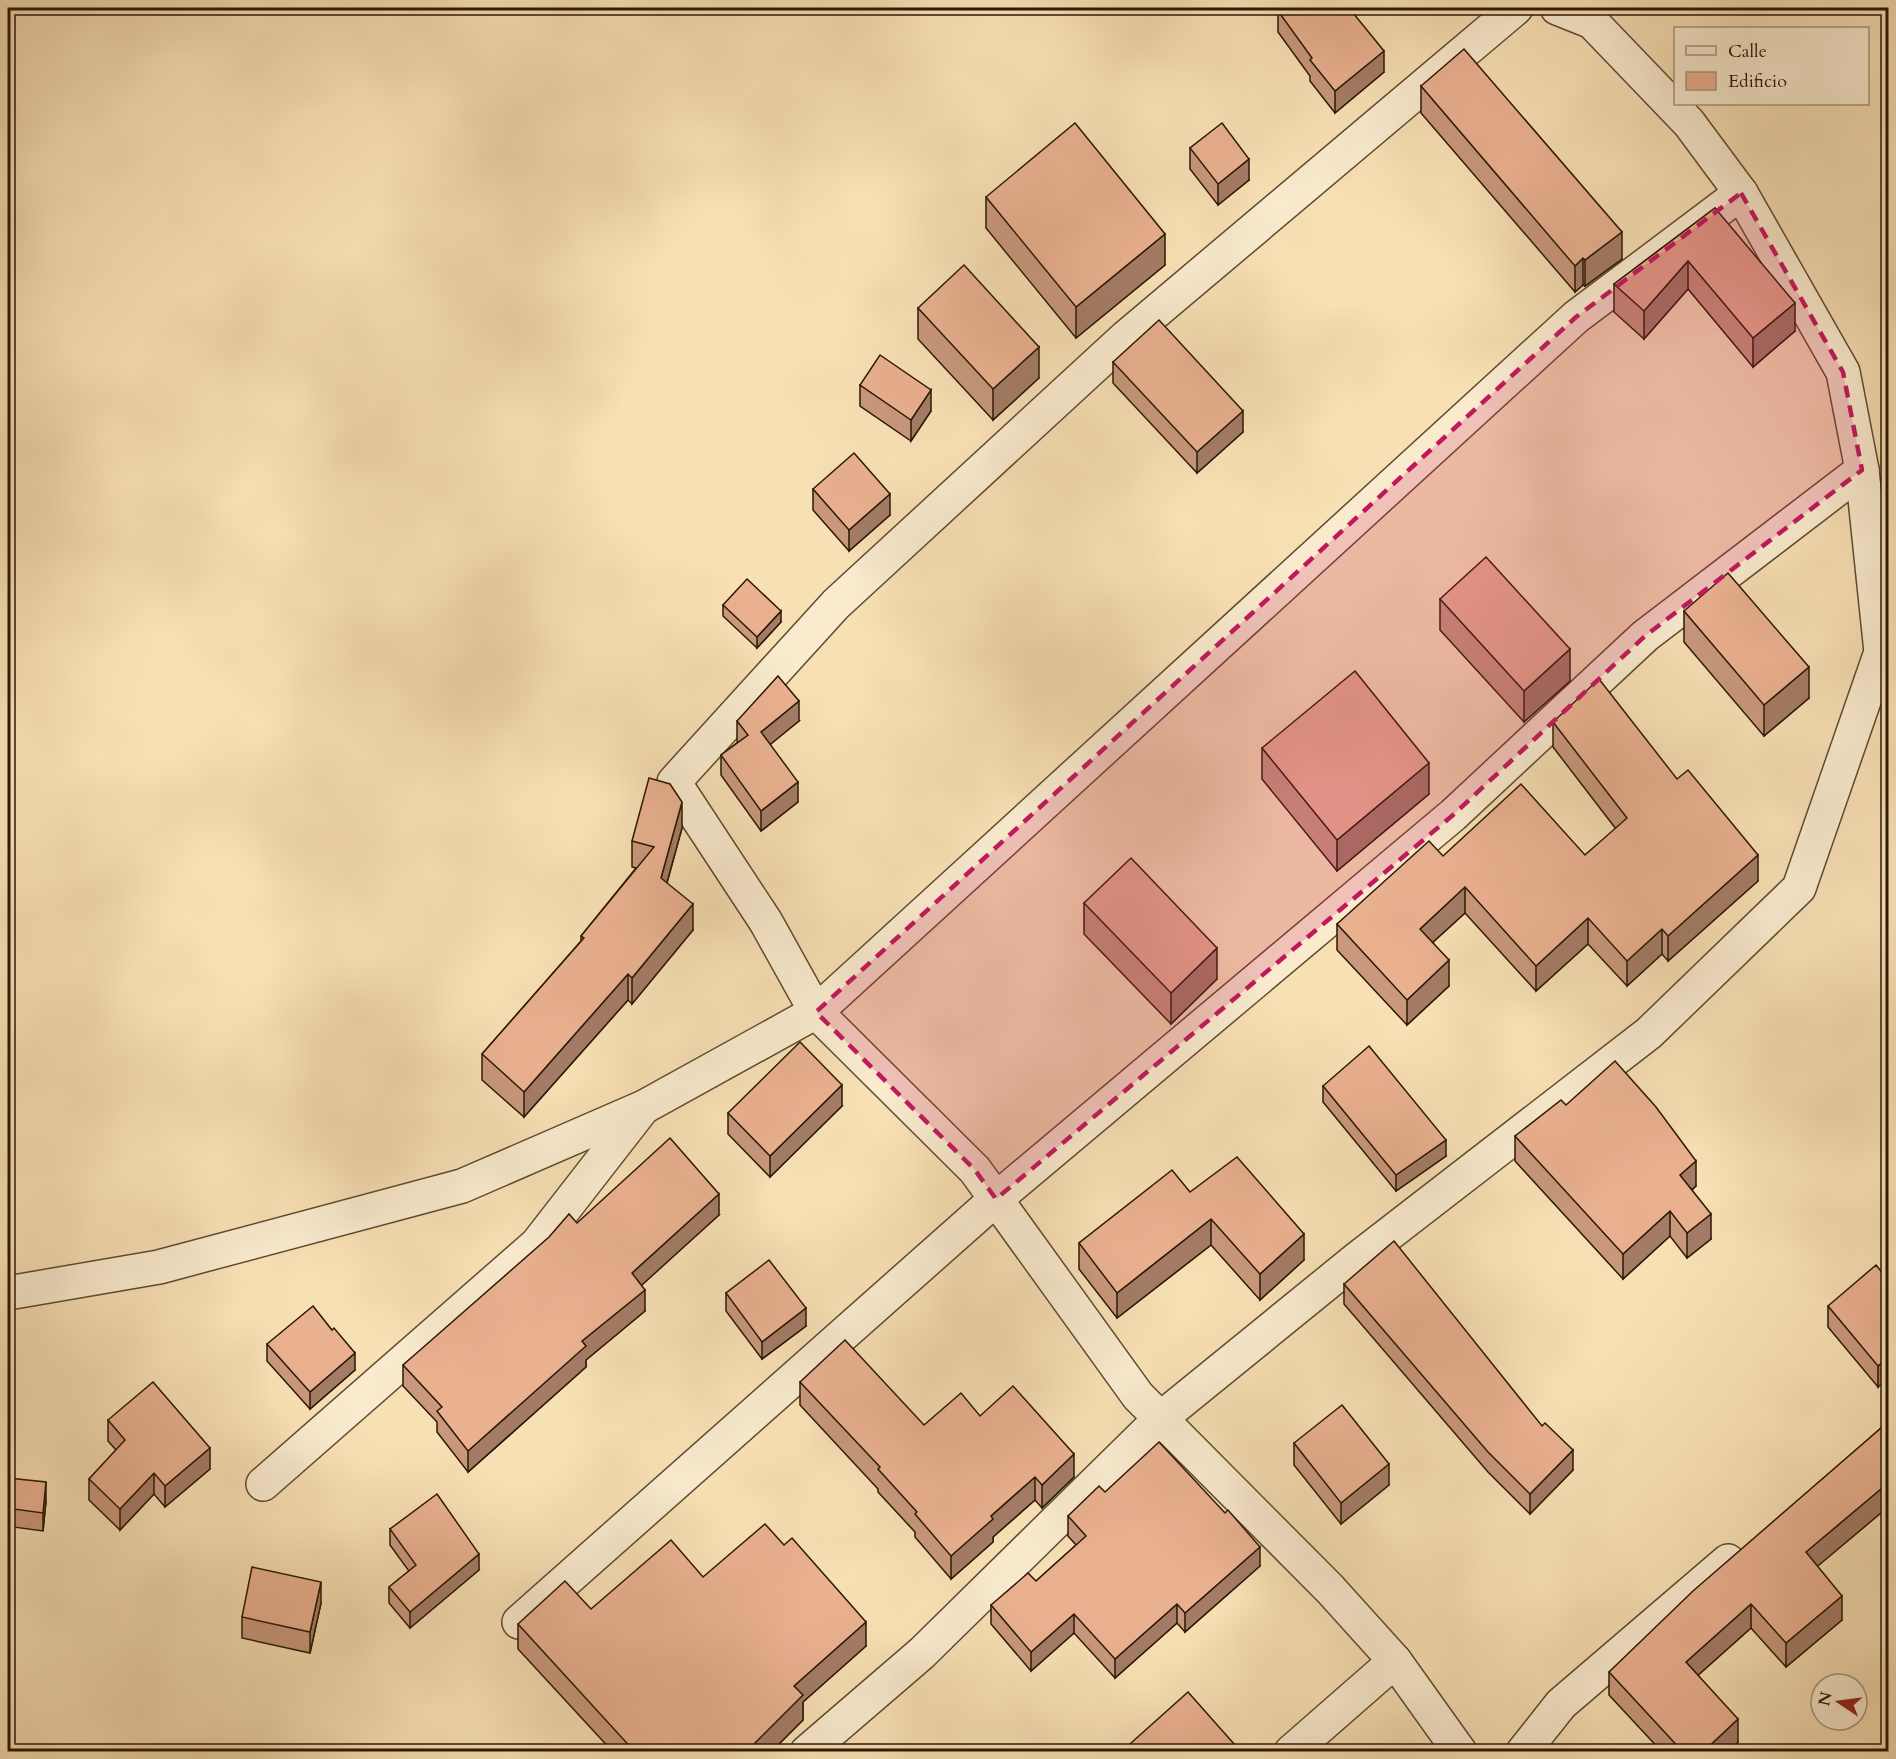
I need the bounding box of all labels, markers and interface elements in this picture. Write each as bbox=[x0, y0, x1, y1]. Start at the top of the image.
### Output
legend bbox=[1674, 27, 1869, 105]
text: Calle bbox=[1728, 39, 1767, 64]
text: Edificio bbox=[1728, 69, 1787, 94]
north arrow bbox=[1809, 1672, 1869, 1732]
text: N bbox=[1813, 1690, 1838, 1708]

